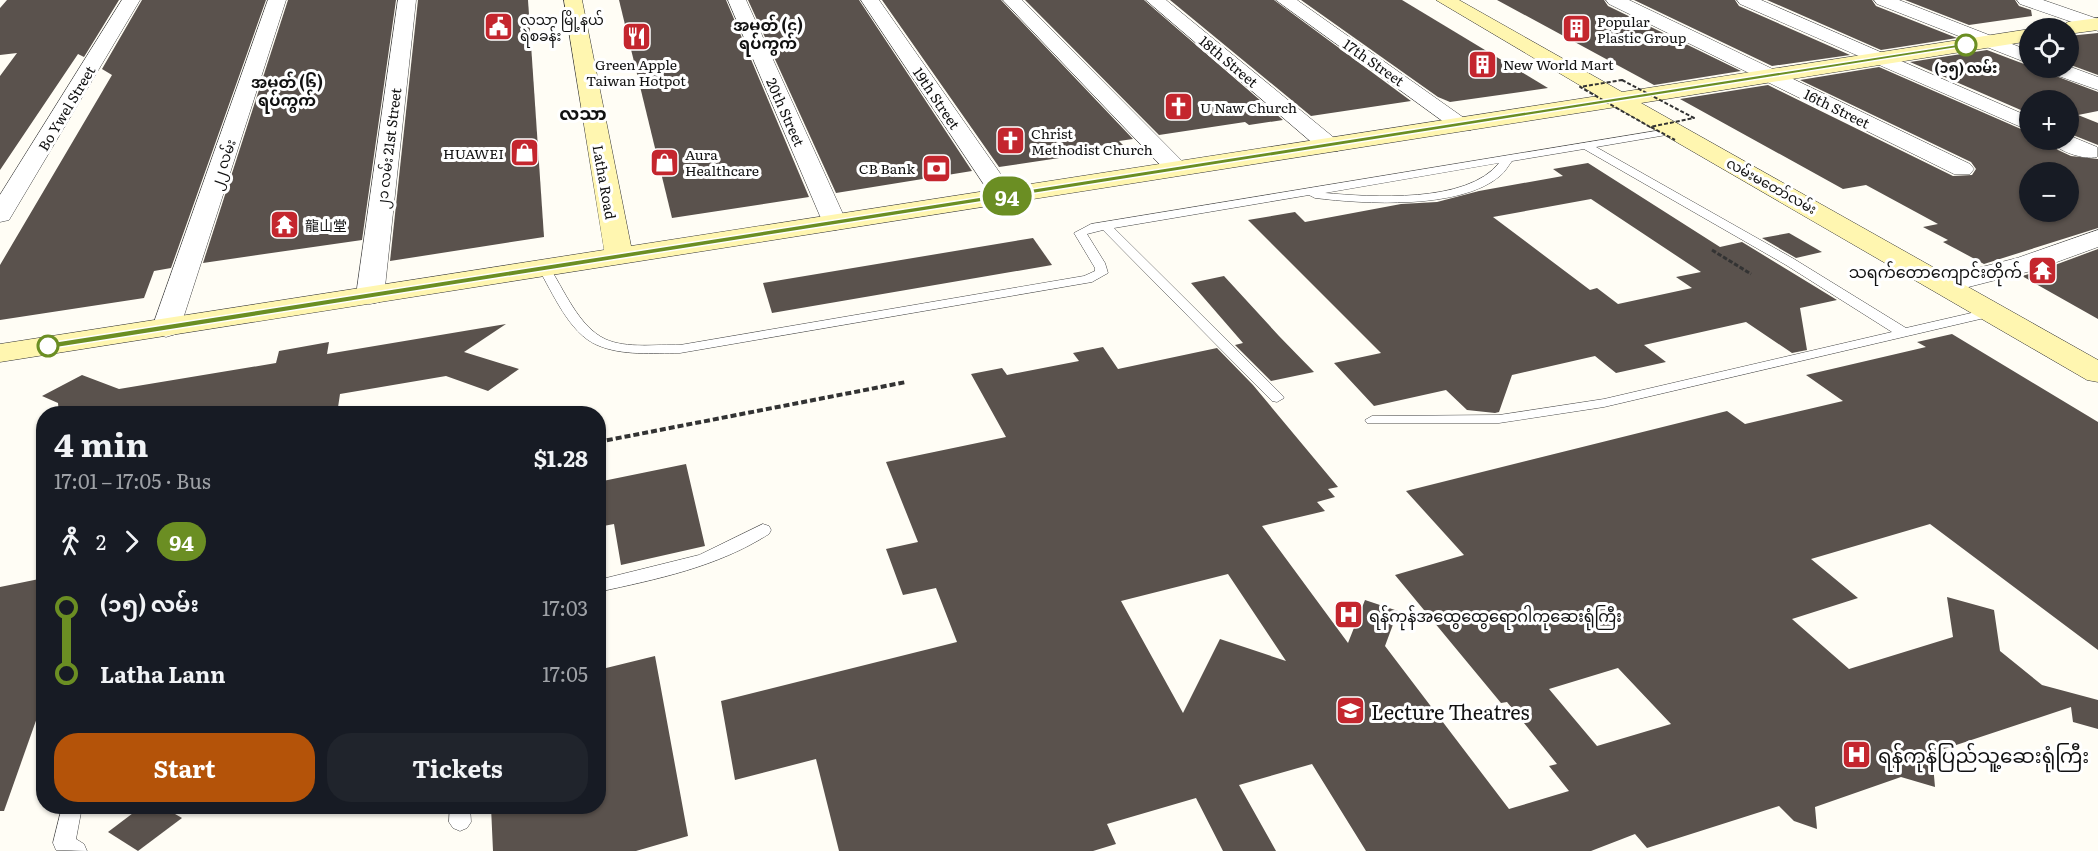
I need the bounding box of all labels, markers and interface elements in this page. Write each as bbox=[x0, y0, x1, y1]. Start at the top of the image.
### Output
place label: လသာ မြို့နယ် ရဲစခန်း bbox=[520, 9, 604, 48]
public building icon: လသာ မြို့နယ် ရဲစခန်း bbox=[483, 11, 515, 43]
place label: Popular Plastic Group bbox=[1597, 11, 1686, 47]
district label: အမှတ် (၄) ရပ်ကွက် bbox=[733, 12, 803, 57]
building icon: Popular Plastic Group bbox=[1560, 13, 1592, 45]
map controls bbox=[2019, 18, 2079, 222]
button: locate bbox=[2019, 18, 2079, 78]
restaurant icon: Green Apple Taiwan Hotpot bbox=[620, 21, 652, 53]
street label: 18th Street bbox=[1195, 30, 1263, 92]
street label: 17th Street bbox=[1340, 34, 1409, 91]
marker: (၁၅) လမ်း bbox=[1955, 34, 1977, 56]
building icon: New World Mart bbox=[1466, 48, 1498, 80]
place label: Green Apple Taiwan Hotpot bbox=[586, 54, 686, 90]
place label: New World Mart bbox=[1503, 54, 1614, 74]
place label: (၁၅) လမ်း bbox=[1935, 57, 1997, 80]
street label: Bo Ywel Street bbox=[33, 61, 99, 154]
street label: 19th Street bbox=[909, 63, 965, 133]
district label: အမှတ် (၆) ရပ်ကွက် bbox=[251, 69, 323, 114]
street label: 20th Street bbox=[762, 75, 810, 150]
street label: 16th Street bbox=[1801, 83, 1874, 133]
street label: ၂၁ လမ်း 21st Street bbox=[371, 86, 408, 210]
button: + bbox=[2019, 90, 2079, 150]
church icon: U Naw Church bbox=[1163, 91, 1195, 123]
place label: U Naw Church bbox=[1200, 97, 1297, 117]
district label: လသာ bbox=[559, 99, 607, 126]
place label: Christ Methodist Church bbox=[1031, 123, 1153, 159]
church icon: Christ Methodist Church bbox=[994, 125, 1026, 157]
street label: ၂၂ လမ်း bbox=[204, 136, 243, 193]
shop icon: HUAWEI bbox=[509, 137, 541, 169]
place label: HUAWEI bbox=[443, 143, 504, 163]
street label: Latha Road bbox=[589, 143, 621, 221]
place label: Aura Healthcare bbox=[685, 144, 759, 180]
shop icon: Aura Healthcare bbox=[648, 146, 680, 178]
bank icon: CB Bank bbox=[920, 152, 952, 184]
street label: လမ်းမတော်လမ်း bbox=[1723, 152, 1821, 218]
place label: CB Bank bbox=[859, 158, 915, 178]
button: − bbox=[2019, 162, 2079, 222]
line badge: 94 bbox=[980, 176, 1034, 216]
text: 94 bbox=[995, 181, 1019, 212]
temple icon: 龍山堂 bbox=[268, 209, 300, 241]
place label: 龍山堂 bbox=[305, 215, 347, 235]
temple icon: သရက်တောကျောင်းတိုက် bbox=[2027, 255, 2059, 287]
place label: သရက်တောကျောင်းတိုက် bbox=[1849, 259, 2022, 287]
unlabelled marker bbox=[37, 335, 59, 357]
text: 4 min bbox=[54, 418, 148, 467]
text: $1.28 bbox=[534, 441, 588, 474]
text: 17:01 – 17:05 · Bus bbox=[54, 465, 211, 495]
icon: walk bbox=[54, 525, 87, 558]
icon: forward bbox=[115, 525, 148, 558]
text: 2 bbox=[96, 526, 106, 556]
text: 94 bbox=[169, 526, 194, 557]
text: (၁၅) လမ်း bbox=[100, 586, 199, 619]
text: 17:03 bbox=[542, 592, 588, 622]
hospital icon: ရန်ကုန်အထွေထွေရောဂါကုဆေးရုံကြီး bbox=[1332, 599, 1364, 631]
place label: ရန်ကုန်အထွေထွေရောဂါကုဆေးရုံကြီး bbox=[1369, 603, 1622, 631]
text: Latha Lann bbox=[100, 657, 225, 690]
text: 17:05 bbox=[542, 658, 588, 688]
school or university icon: Lecture Theatres bbox=[1334, 695, 1366, 727]
place label: Lecture Theatres bbox=[1371, 696, 1529, 726]
button: Start bbox=[54, 733, 315, 802]
button: Tickets bbox=[327, 733, 588, 802]
hospital icon: ရန်ကုန်ပြည်သူ့ဆေးရုံကြီး bbox=[1841, 738, 1873, 770]
place label: ရန်ကုန်ပြည်သူ့ဆေးရုံကြီး bbox=[1878, 739, 2089, 773]

